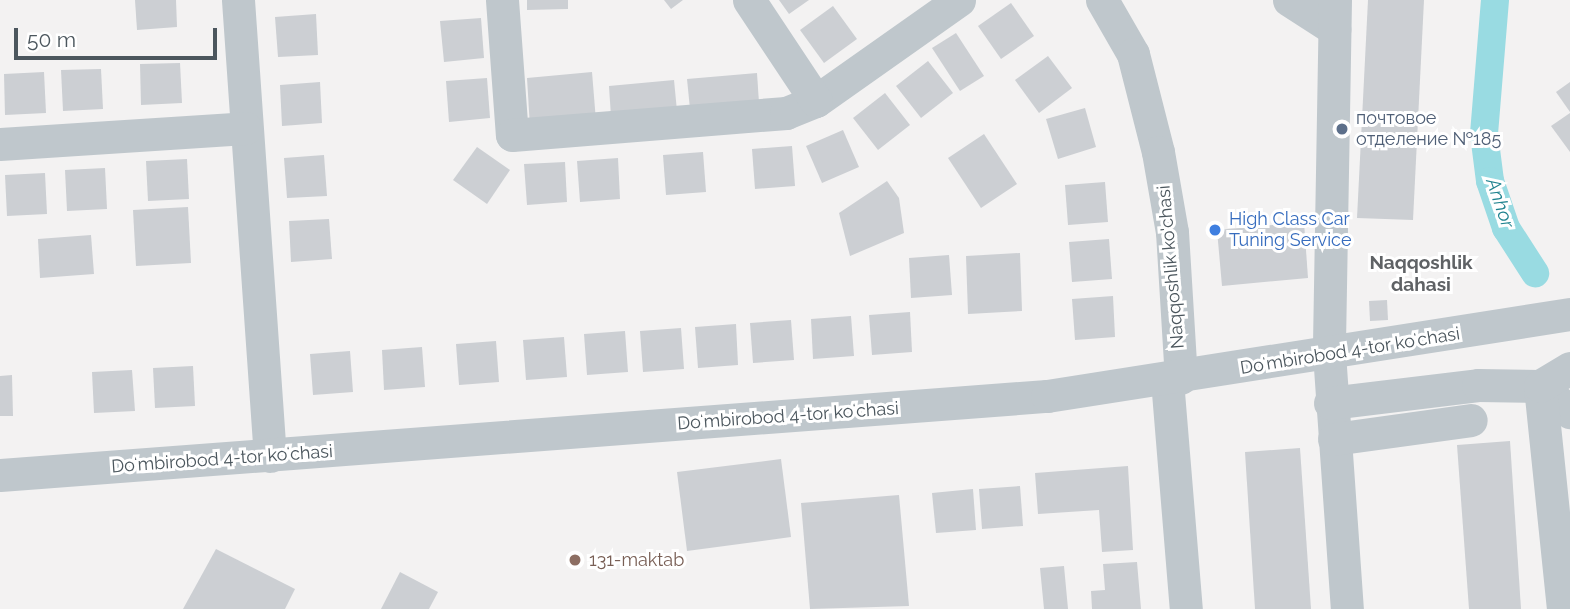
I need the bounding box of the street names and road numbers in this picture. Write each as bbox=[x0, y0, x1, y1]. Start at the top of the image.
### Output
street label: Naqqoshlik ko'chasi bbox=[1153, 184, 1189, 350]
street label: Doʻmbirobod 4-tor koʻchasi bbox=[1238, 323, 1462, 379]
street label: Doʻmbirobod 4-tor koʻchasi bbox=[676, 397, 900, 435]
street label: Doʻmbirobod 4-tor koʻchasi bbox=[110, 440, 334, 478]

